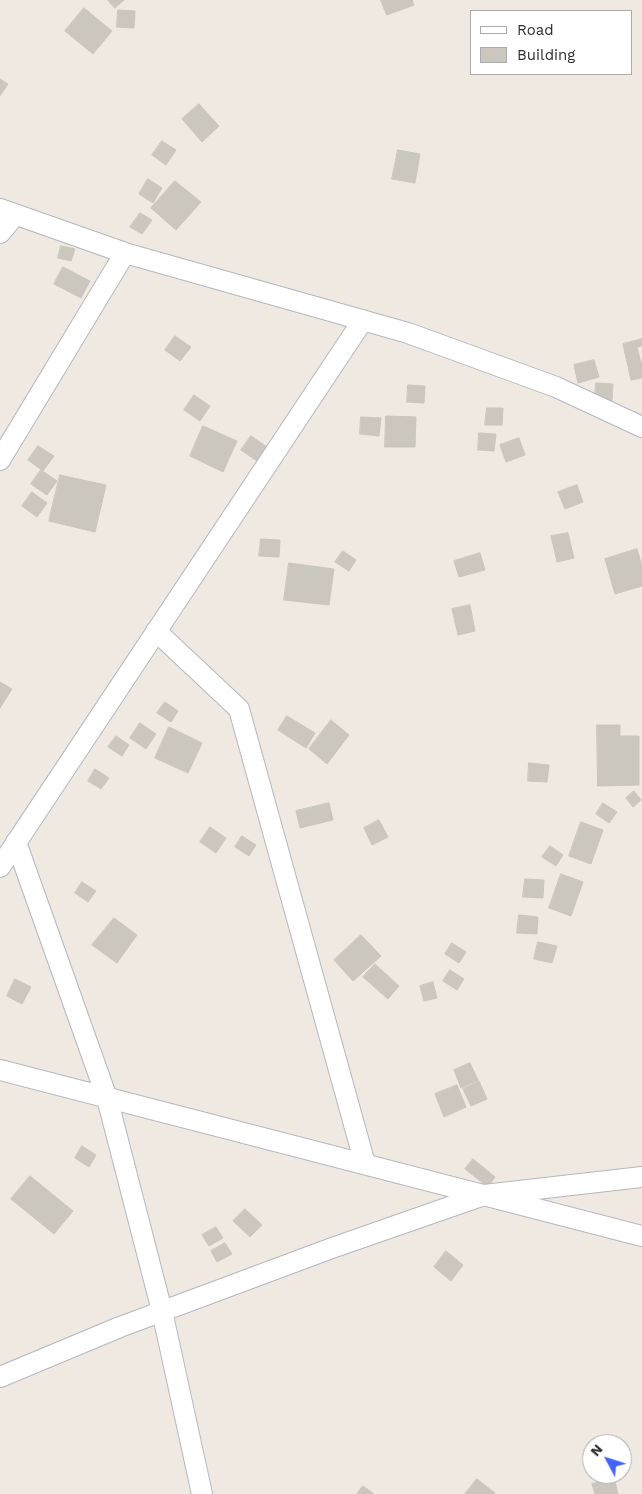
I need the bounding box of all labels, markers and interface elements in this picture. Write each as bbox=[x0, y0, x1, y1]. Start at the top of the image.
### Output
legend bbox=[470, 10, 632, 75]
text: Road bbox=[517, 21, 554, 39]
text: Building bbox=[517, 46, 575, 64]
north arrow bbox=[582, 1434, 632, 1484]
text: N bbox=[587, 1441, 606, 1459]

